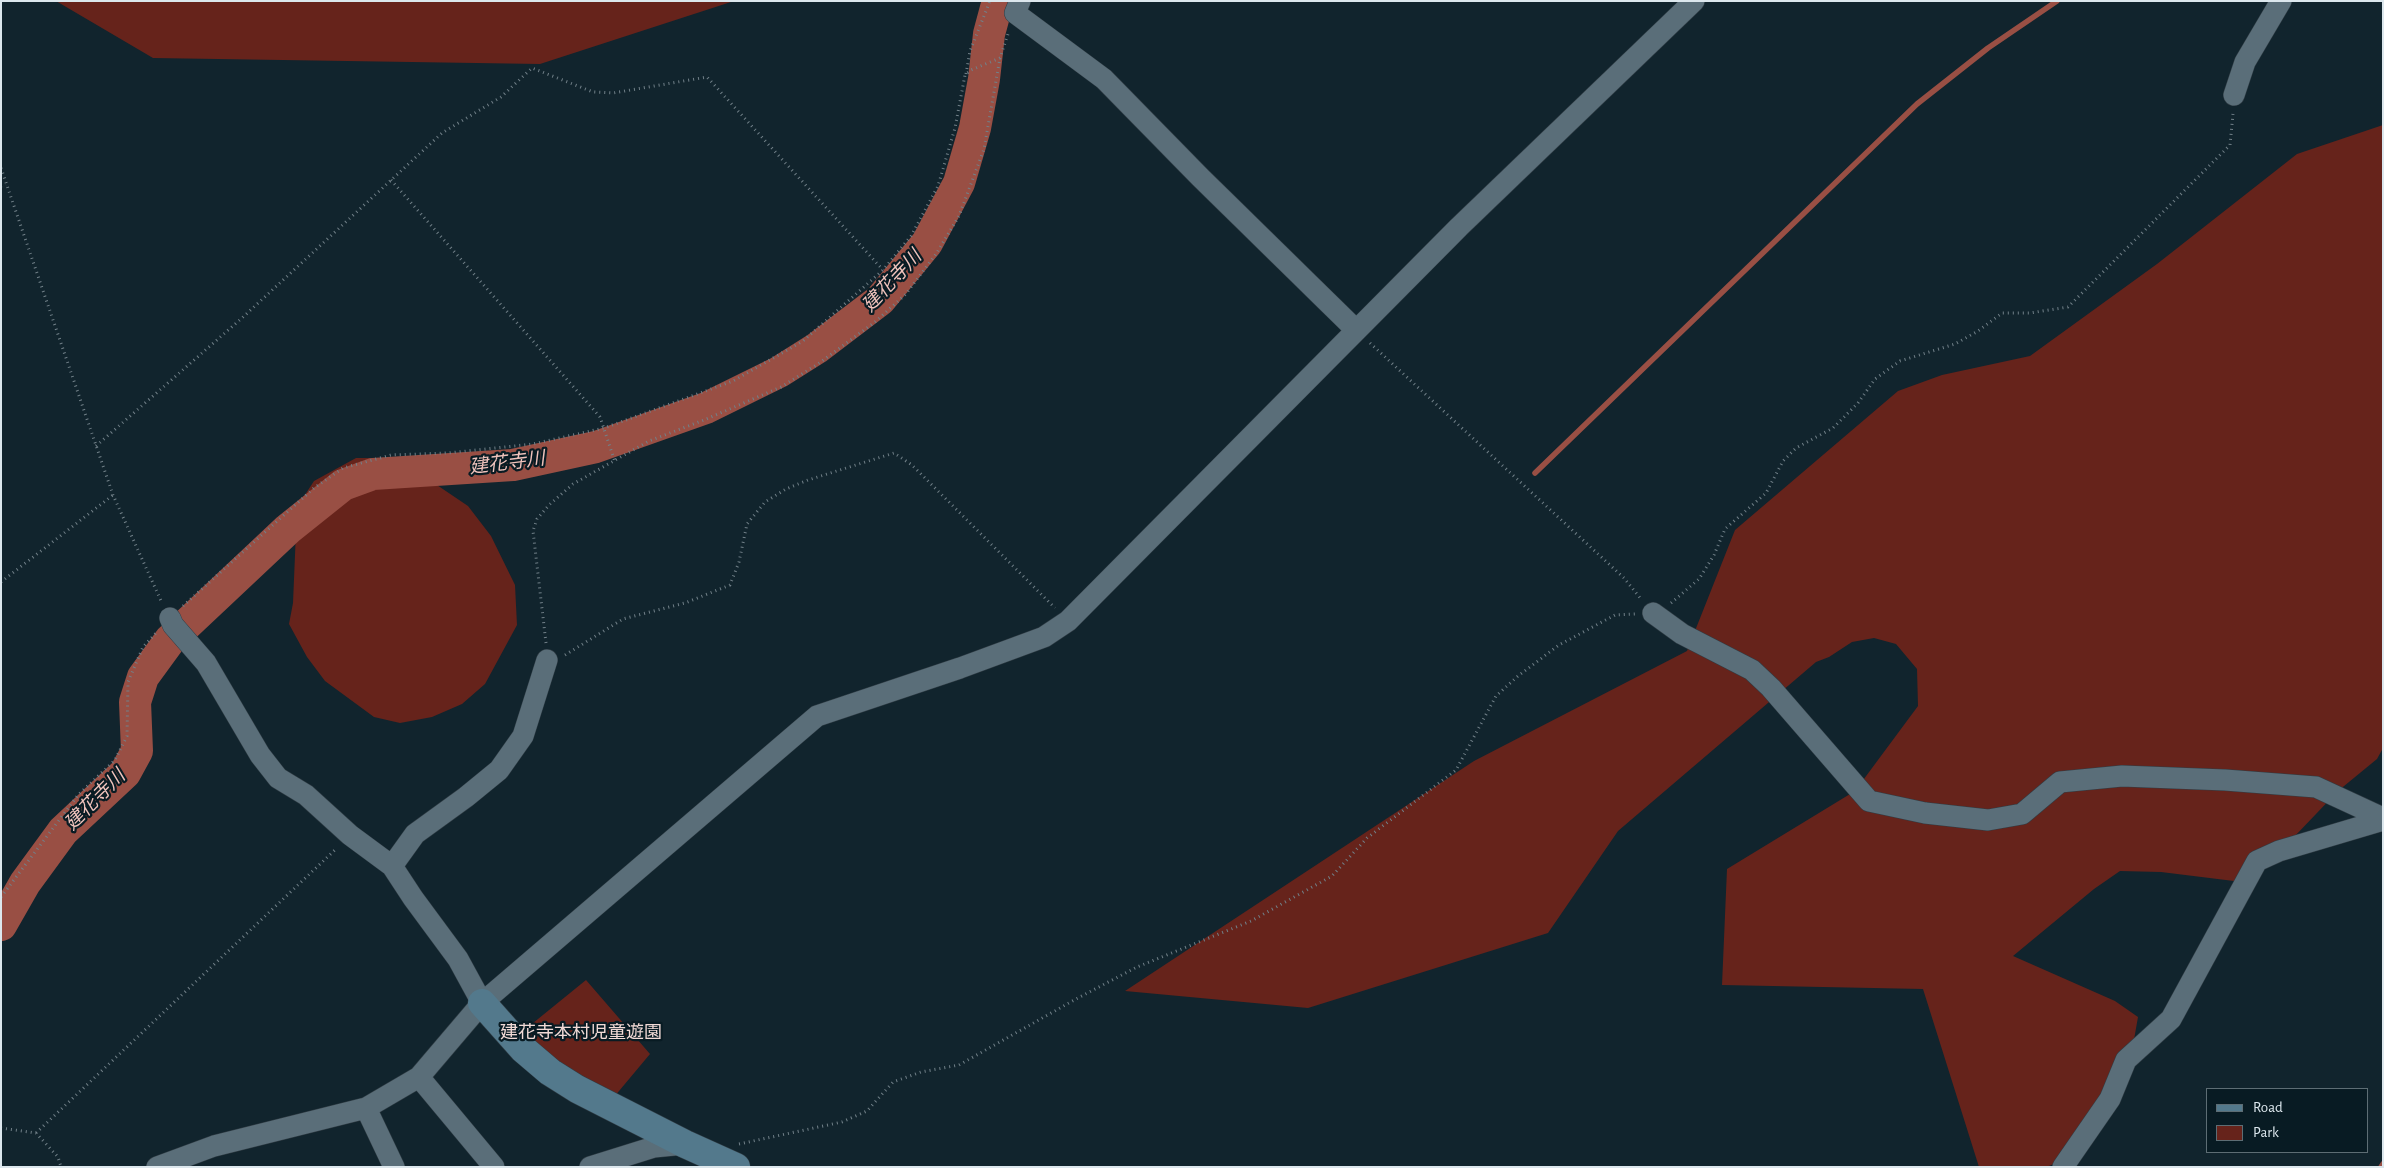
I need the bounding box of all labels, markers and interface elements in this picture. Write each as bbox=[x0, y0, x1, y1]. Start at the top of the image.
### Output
water label: 建花寺川 bbox=[858, 245, 926, 317]
water label: 建花寺川 bbox=[468, 447, 546, 479]
water label: 建花寺川 bbox=[60, 765, 130, 835]
park label: 建花寺本村児童遊園 bbox=[500, 1022, 662, 1044]
legend bbox=[2206, 1088, 2369, 1153]
text: Road bbox=[2253, 1100, 2283, 1115]
text: Park bbox=[2253, 1125, 2279, 1140]

